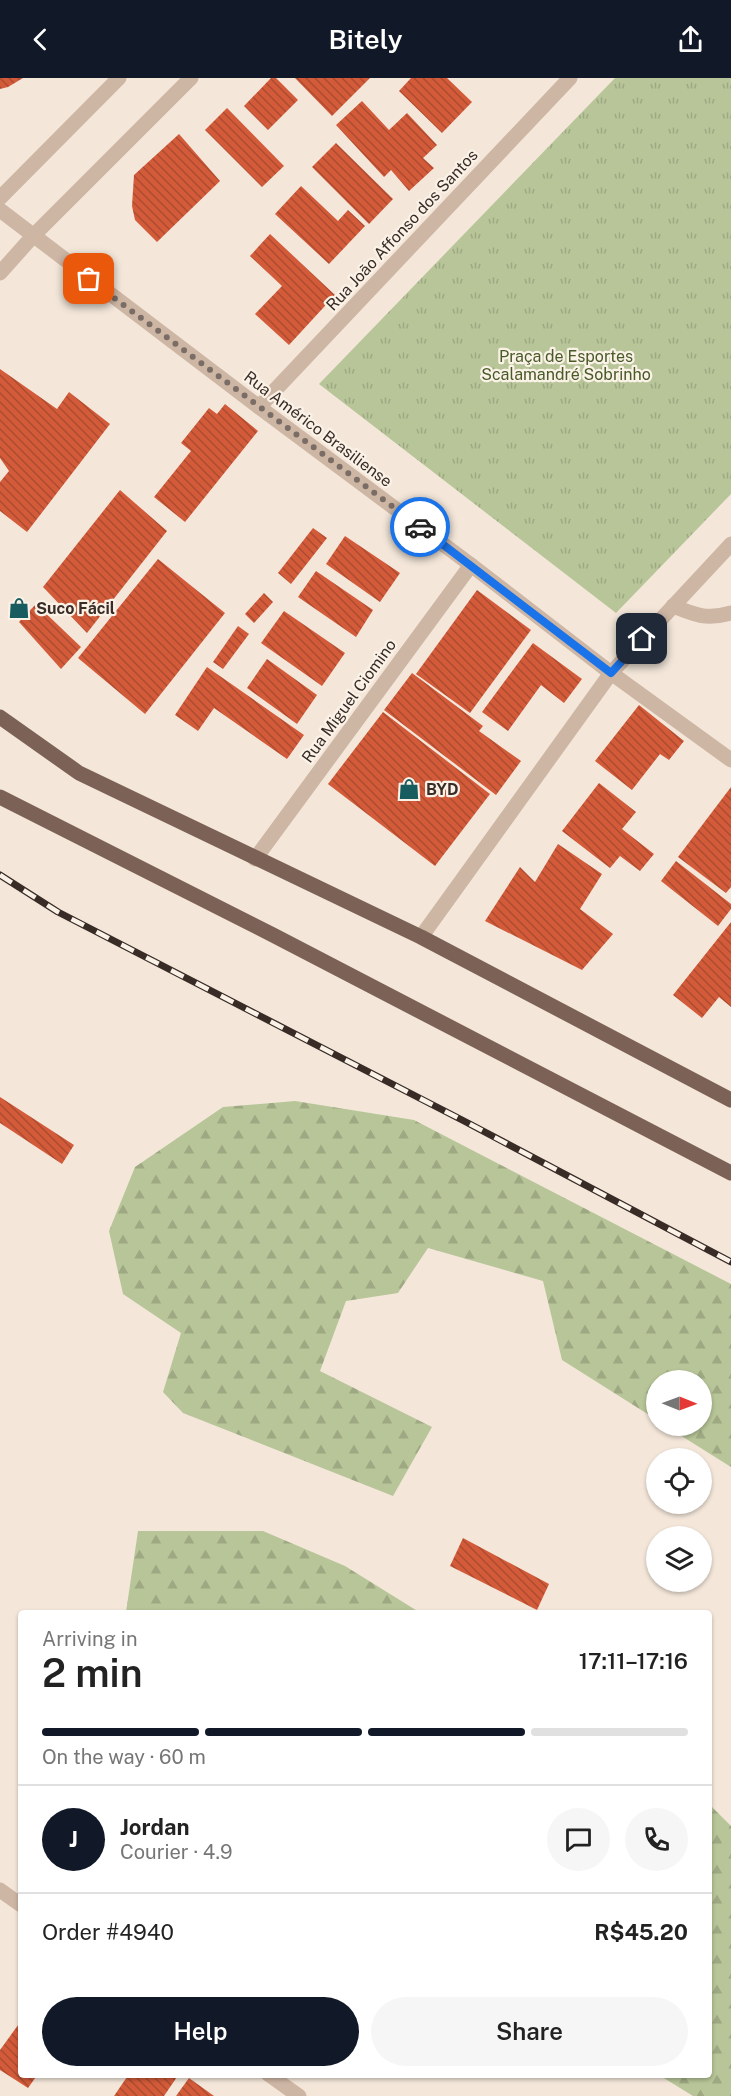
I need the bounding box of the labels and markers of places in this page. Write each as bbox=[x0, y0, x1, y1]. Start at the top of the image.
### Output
pin bbox=[63, 253, 114, 304]
shop icon: Suco Fácil bbox=[7, 596, 31, 620]
place label: Suco Fácil bbox=[36, 599, 115, 618]
pin bbox=[616, 613, 667, 664]
shop icon: BYD bbox=[397, 777, 421, 801]
place label: BYD bbox=[426, 780, 459, 799]

